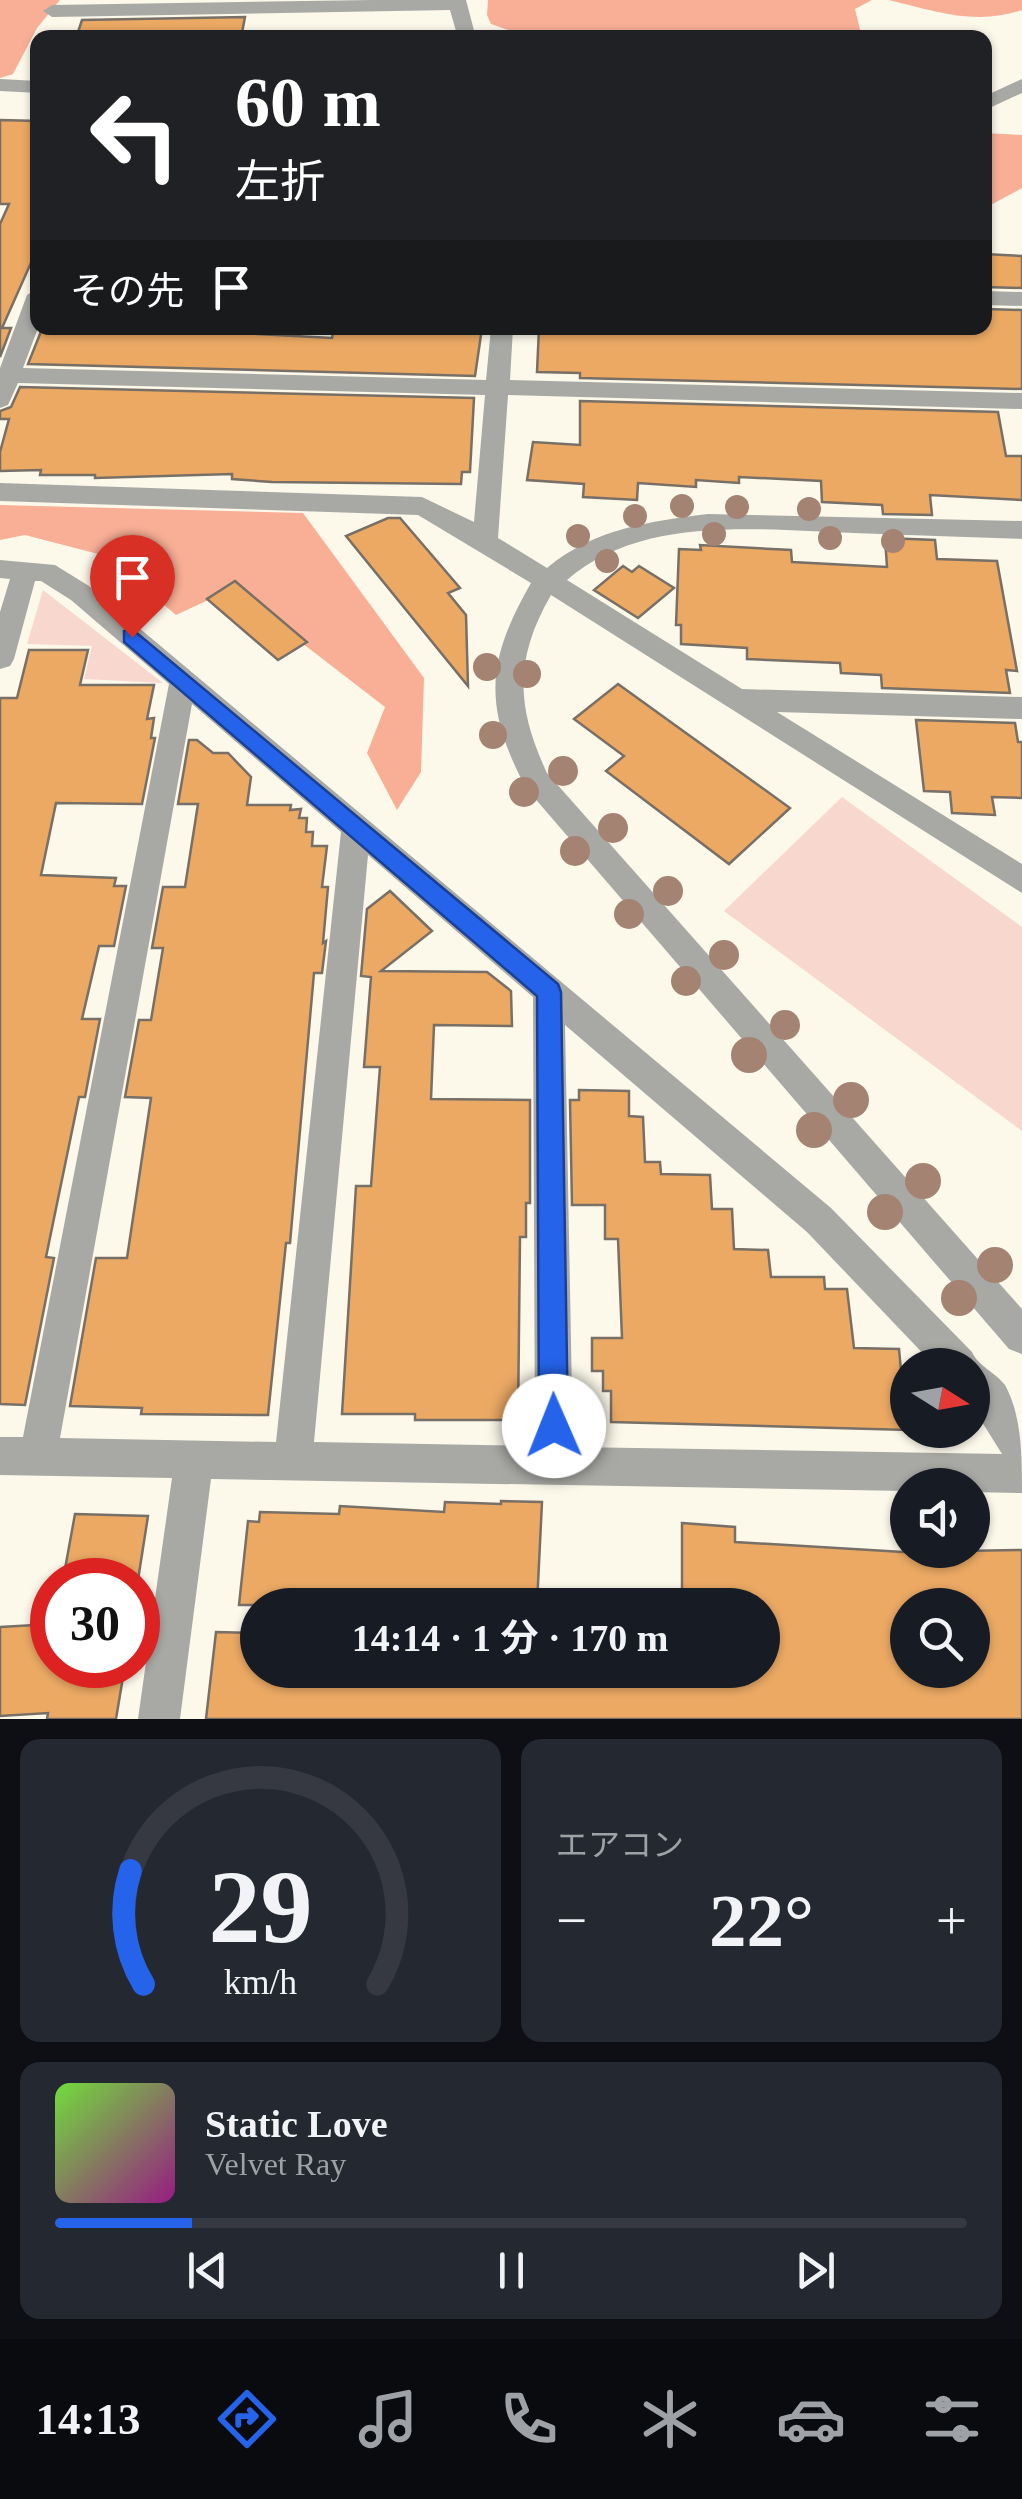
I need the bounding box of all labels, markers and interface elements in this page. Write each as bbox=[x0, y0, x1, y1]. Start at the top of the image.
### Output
text: 60 m bbox=[235, 64, 381, 141]
icon: left bbox=[70, 70, 200, 200]
text: 左折 bbox=[235, 157, 325, 207]
icon: arrive bbox=[204, 260, 259, 315]
text: その先 bbox=[70, 270, 184, 312]
pin bbox=[90, 535, 175, 638]
icon: arrive bbox=[105, 550, 160, 605]
north arrow bbox=[890, 1348, 990, 1448]
map controls bbox=[890, 1348, 990, 1688]
position arrow bbox=[502, 1374, 606, 1478]
button: sound bbox=[890, 1468, 990, 1568]
speed limit sign: 30 bbox=[30, 1558, 160, 1688]
button: search bbox=[890, 1588, 990, 1688]
text: 14:14 · 1 分 · 170 m bbox=[352, 1617, 668, 1659]
text: エアコン bbox=[556, 1827, 684, 1863]
text: 29 bbox=[209, 1849, 313, 1964]
text: 22° bbox=[709, 1879, 814, 1962]
text: − bbox=[556, 1890, 587, 1951]
text: + bbox=[936, 1890, 967, 1951]
text: km/h bbox=[224, 1962, 297, 2002]
text: Static Love bbox=[205, 2103, 388, 2145]
text: Velvet Ray bbox=[205, 2146, 346, 2182]
icon: previous bbox=[180, 2243, 235, 2298]
icon: pause bbox=[484, 2243, 539, 2298]
icon: next bbox=[788, 2243, 843, 2298]
icon: directions bbox=[212, 2384, 282, 2454]
icon: music bbox=[353, 2384, 423, 2454]
icon: phone bbox=[494, 2384, 564, 2454]
icon: climate bbox=[635, 2384, 705, 2454]
icon: car bbox=[776, 2384, 846, 2454]
icon: filters bbox=[917, 2384, 987, 2454]
text: 14:13 bbox=[36, 2394, 141, 2444]

